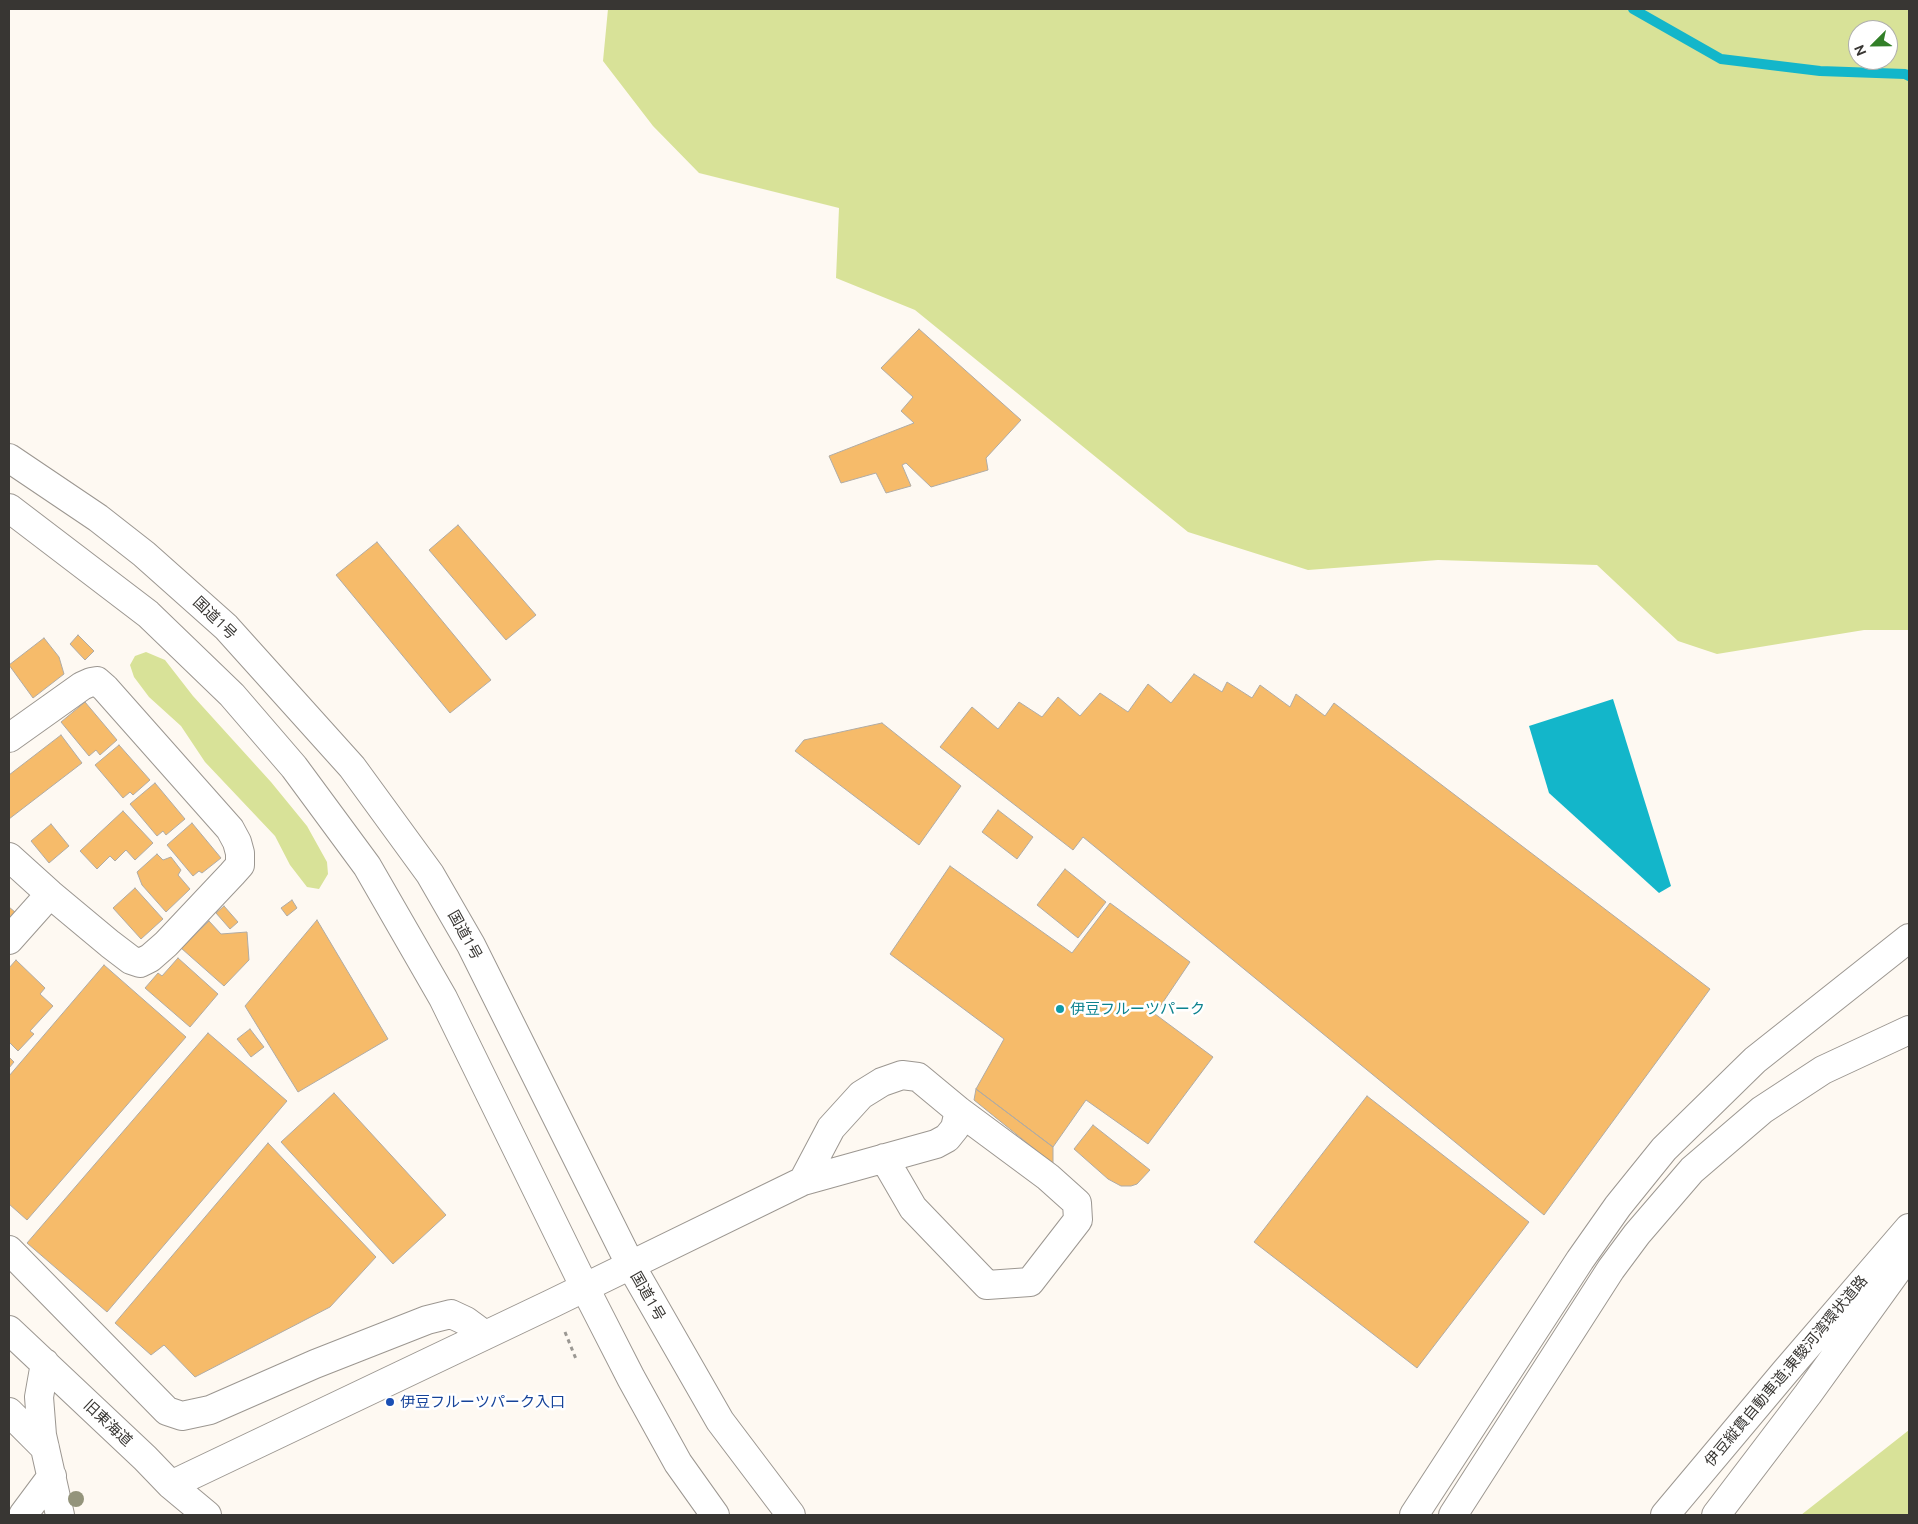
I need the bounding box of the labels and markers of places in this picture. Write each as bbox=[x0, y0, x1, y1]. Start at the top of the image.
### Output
place label: 伊豆フルーツパーク bbox=[1070, 1000, 1205, 1018]
marker: 伊豆フルーツパーク bbox=[1054, 1003, 1066, 1015]
place label: 伊豆フルーツパーク入口 bbox=[400, 1393, 565, 1411]
marker: 伊豆フルーツパーク入口 bbox=[384, 1396, 396, 1408]

